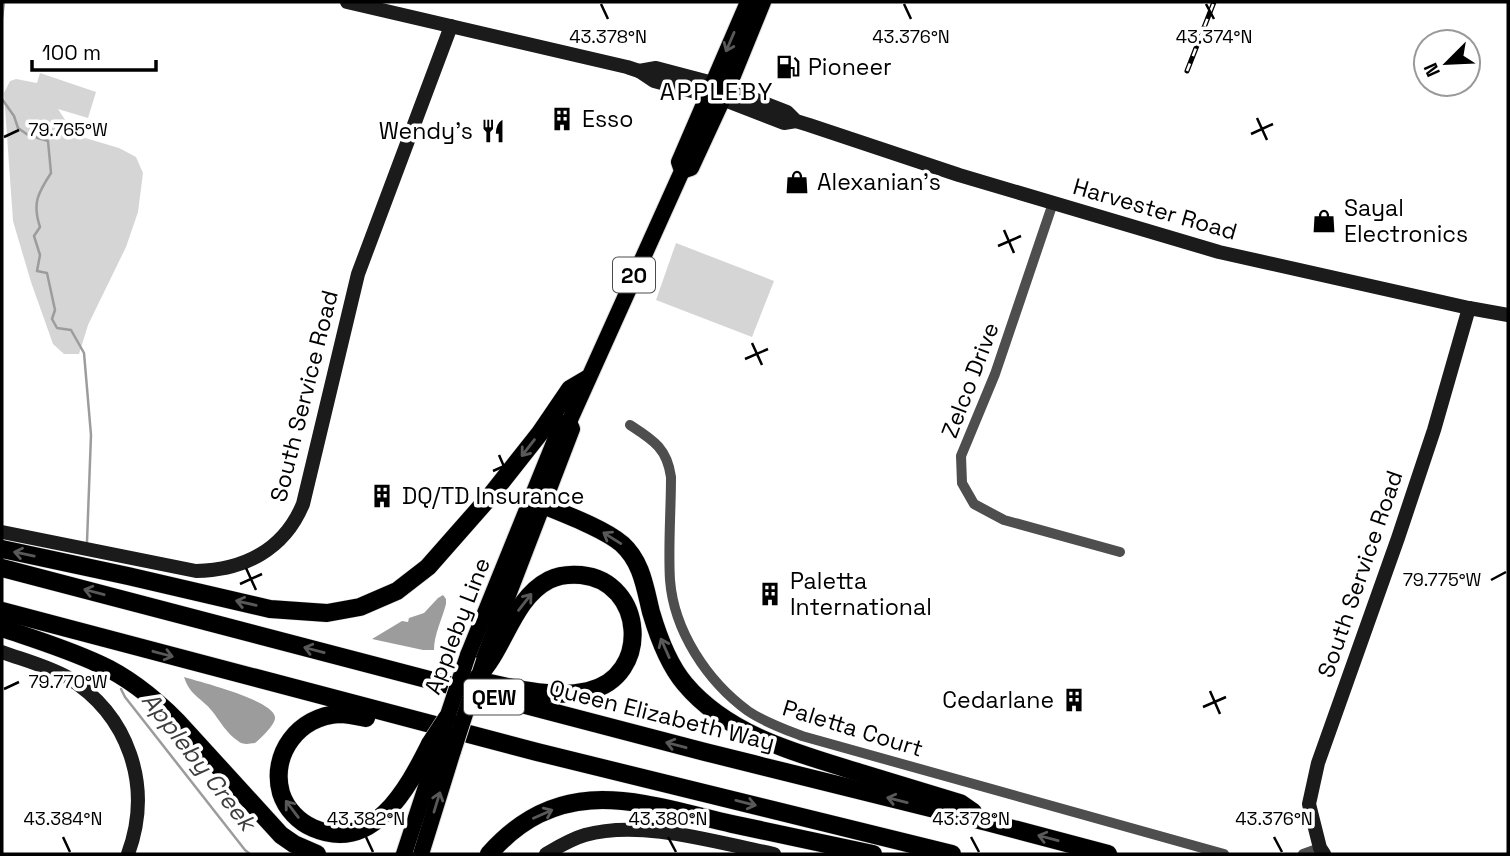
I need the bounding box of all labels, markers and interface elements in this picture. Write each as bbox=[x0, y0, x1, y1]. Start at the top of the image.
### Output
text: 43.378°N bbox=[569, 25, 647, 48]
text: 43.376°N bbox=[872, 25, 950, 48]
text: 43.374°N bbox=[1176, 25, 1252, 48]
scale bar bbox=[32, 28, 156, 72]
north arrow bbox=[1412, 28, 1482, 98]
one-way arrow bbox=[723, 31, 736, 53]
text: 100 m bbox=[42, 39, 101, 66]
place label: Pioneer bbox=[808, 52, 892, 82]
fuel station icon: Pioneer bbox=[774, 53, 802, 81]
text: N bbox=[1418, 59, 1446, 81]
district label: APPLEBY bbox=[660, 76, 774, 107]
place label: Esso bbox=[582, 104, 633, 134]
building icon: Esso bbox=[548, 105, 576, 133]
place label: Wendy's bbox=[379, 116, 473, 146]
restaurant icon: Wendy's bbox=[479, 117, 507, 145]
text: 79.765°W bbox=[28, 118, 108, 141]
place label: Alexanian’s bbox=[817, 167, 941, 197]
shop icon: Alexanian’s bbox=[783, 168, 811, 196]
street label: Harvester Road bbox=[1070, 171, 1240, 247]
place label: Sayal Electronics bbox=[1344, 193, 1468, 249]
shop icon: Sayal Electronics bbox=[1310, 207, 1338, 235]
road number: 20 bbox=[613, 258, 655, 292]
street label: South Service Road bbox=[263, 287, 345, 505]
street label: Zelco Drive bbox=[934, 318, 1006, 442]
one-way arrow bbox=[520, 439, 535, 457]
street label: South Service Road bbox=[1310, 466, 1410, 682]
place label: DQ/TD Insurance bbox=[402, 481, 584, 511]
building icon: DQ/TD Insurance bbox=[368, 482, 396, 510]
one-way arrow bbox=[602, 531, 622, 545]
one-way arrow bbox=[13, 546, 36, 560]
street label: Appleby Line bbox=[417, 553, 497, 699]
place label: Paletta International bbox=[790, 566, 932, 622]
text: 79.775°W bbox=[1403, 568, 1482, 591]
building icon: Paletta International bbox=[756, 580, 784, 608]
one-way arrow bbox=[83, 585, 106, 598]
one-way arrow bbox=[518, 593, 533, 611]
one-way arrow bbox=[235, 596, 258, 610]
one-way arrow bbox=[658, 638, 671, 660]
one-way arrow bbox=[303, 643, 326, 656]
one-way arrow bbox=[151, 648, 173, 661]
text: 79.770°W bbox=[28, 670, 108, 693]
street label: Queen Elizabeth Way bbox=[546, 672, 778, 758]
road number: QEW bbox=[464, 680, 524, 714]
water label: Appleby Creek bbox=[135, 685, 265, 839]
place label: Cedarlane bbox=[942, 685, 1054, 715]
building icon: Cedarlane bbox=[1060, 686, 1088, 714]
street label: Paletta Court bbox=[779, 692, 927, 764]
one-way arrow bbox=[666, 738, 688, 751]
one-way arrow bbox=[432, 792, 444, 814]
one-way arrow bbox=[886, 793, 909, 806]
one-way arrow bbox=[734, 797, 757, 811]
one-way arrow bbox=[284, 801, 299, 819]
text: 43.384°N bbox=[24, 807, 102, 830]
text: 43.382°N bbox=[327, 807, 405, 830]
one-way arrow bbox=[532, 807, 554, 820]
text: 43.380°N bbox=[628, 807, 708, 830]
text: 43.378°N bbox=[932, 807, 1010, 830]
text: 43.376°N bbox=[1235, 807, 1313, 830]
one-way arrow bbox=[1037, 831, 1060, 844]

